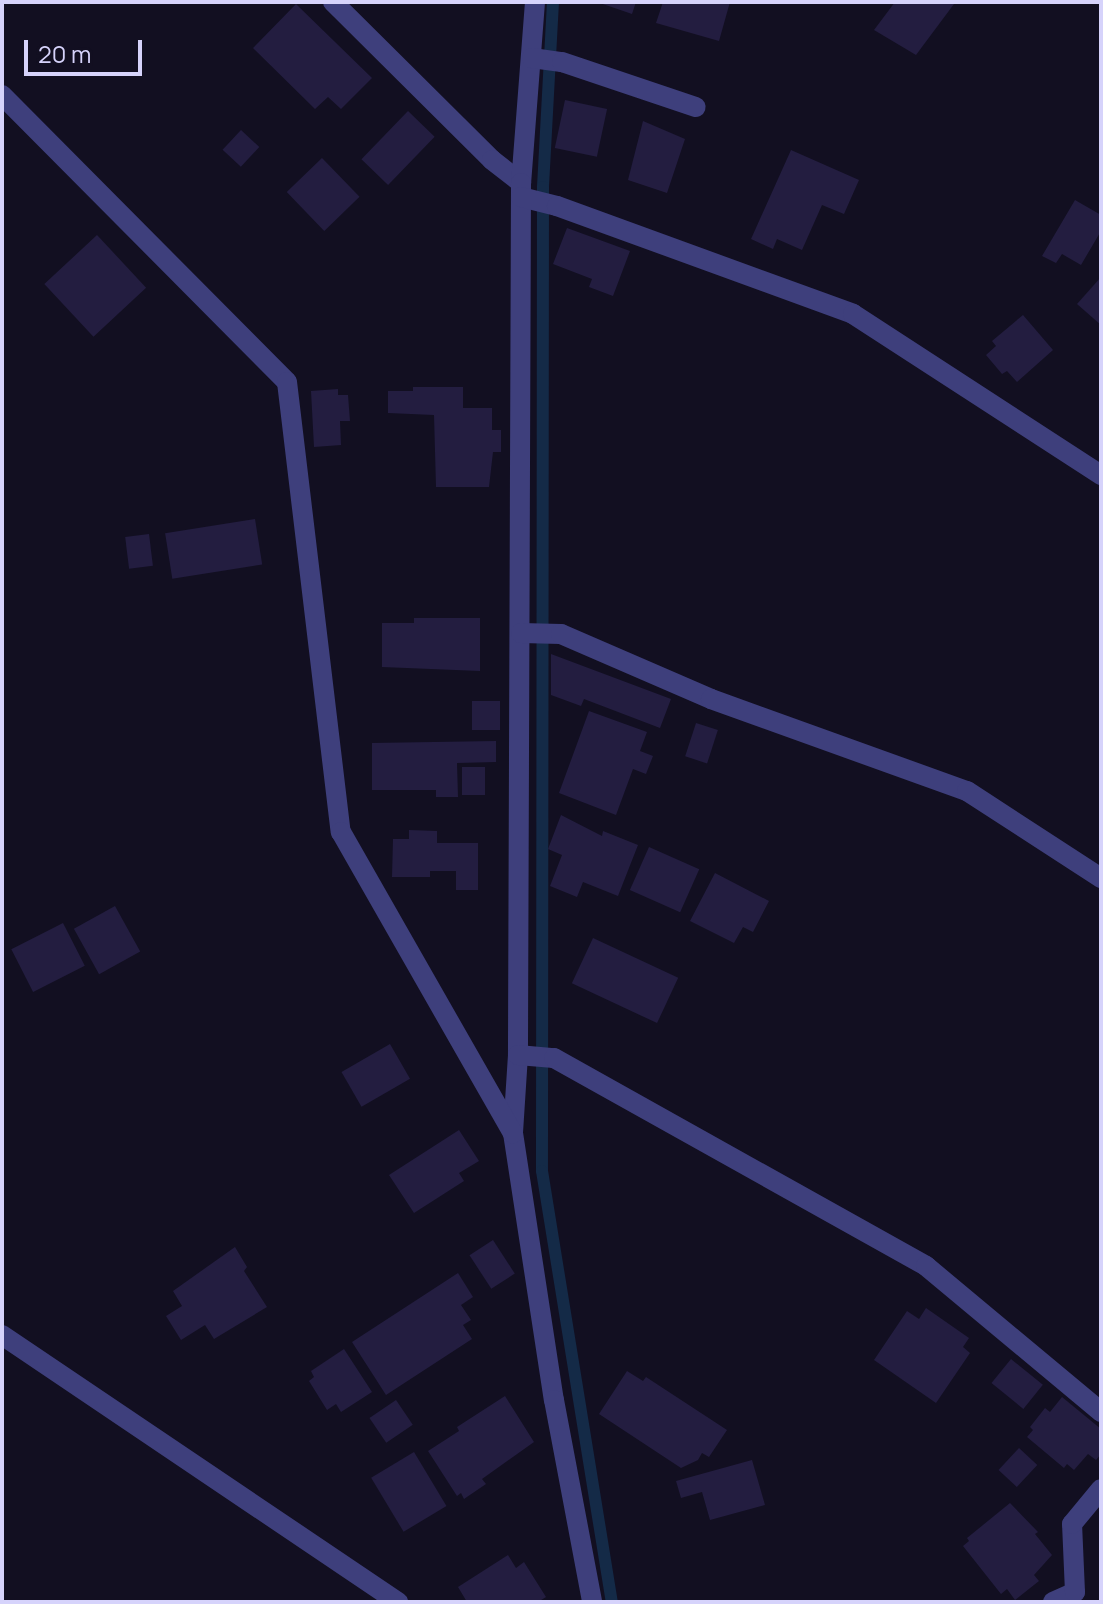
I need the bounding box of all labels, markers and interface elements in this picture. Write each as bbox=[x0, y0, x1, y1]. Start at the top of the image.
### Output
scale bar bbox=[28, 24, 146, 74]
text: 20 m bbox=[38, 37, 91, 70]

